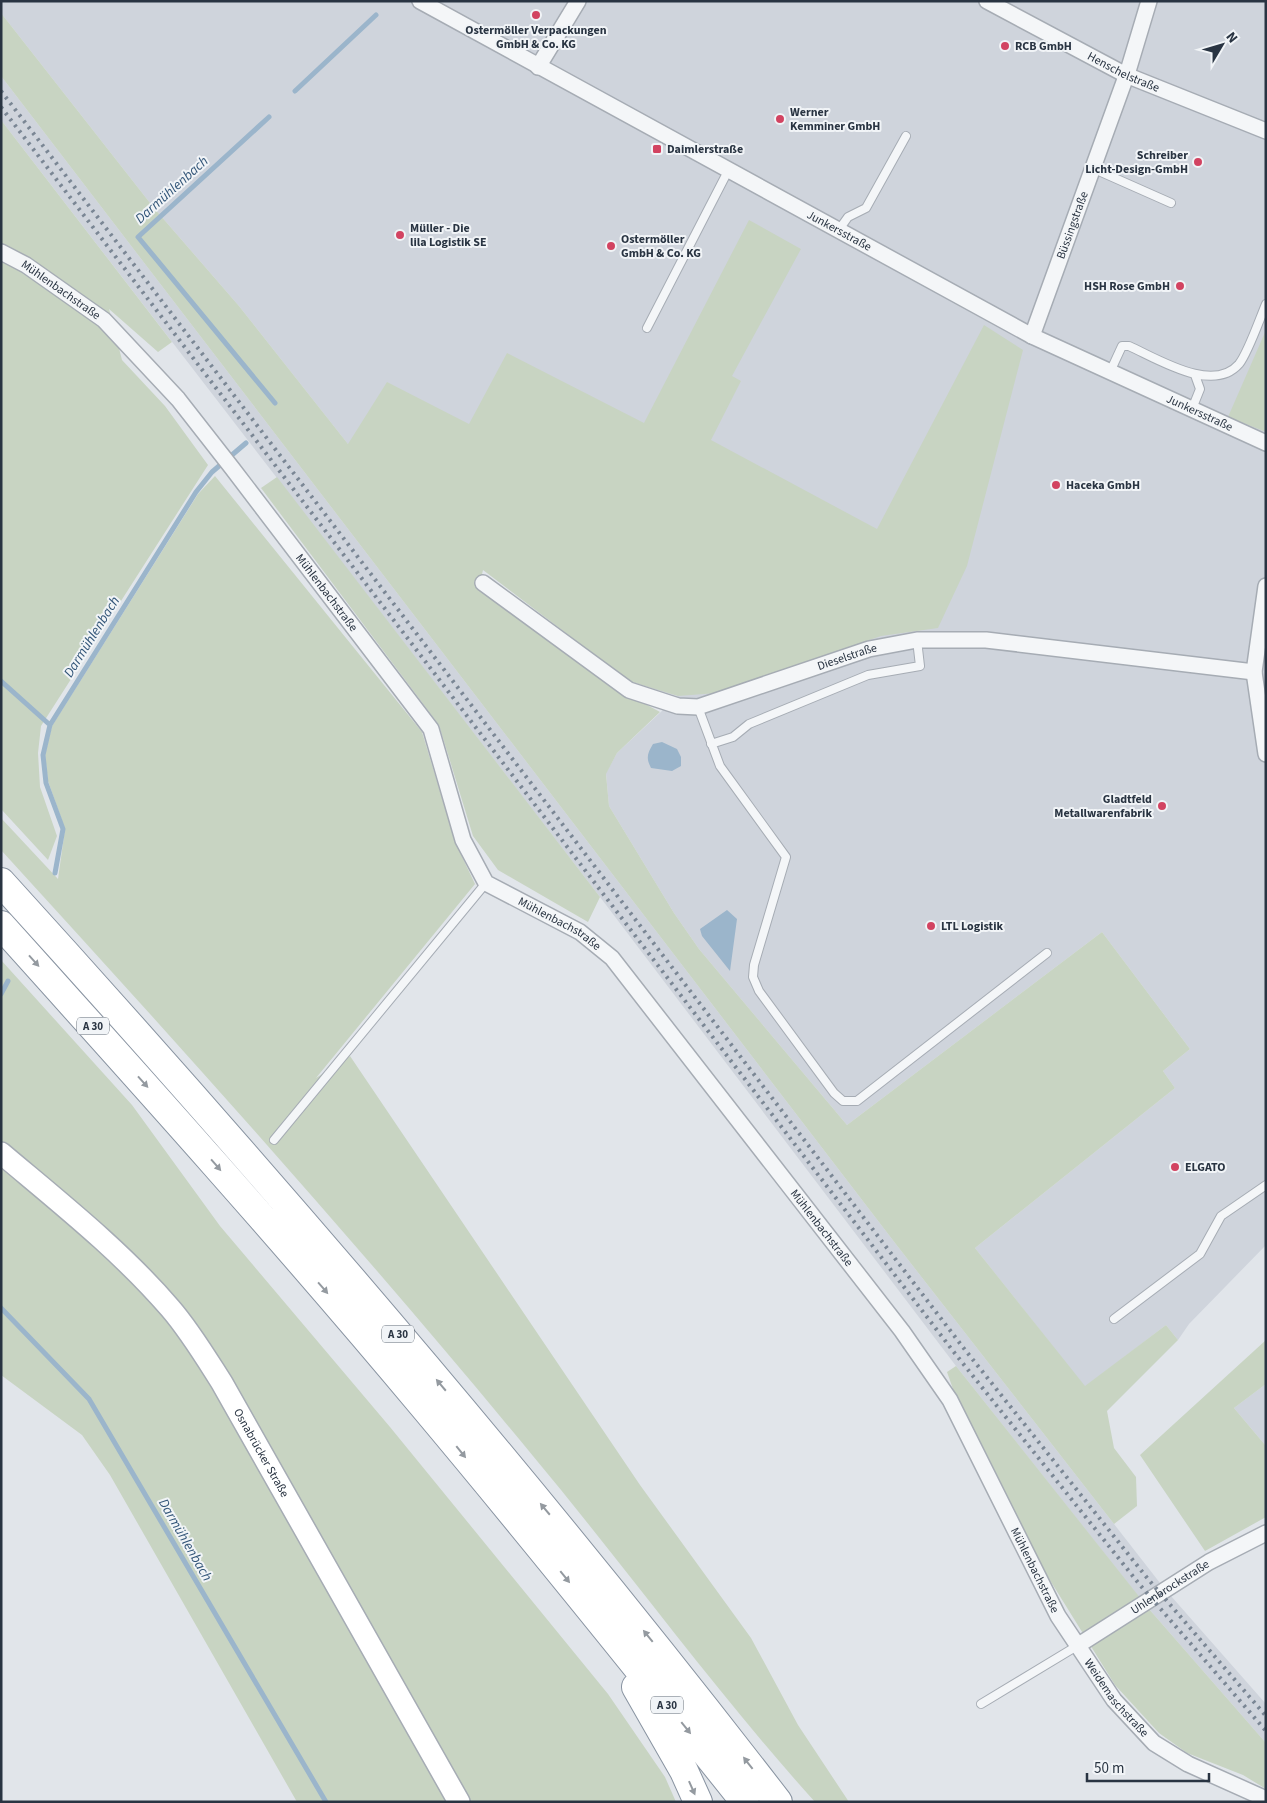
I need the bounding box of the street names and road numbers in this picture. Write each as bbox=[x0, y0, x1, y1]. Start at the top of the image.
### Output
street label: Henschelstraße bbox=[1084, 48, 1162, 96]
street label: Büssingstraße bbox=[1052, 189, 1092, 261]
street label: Junkersstraße bbox=[804, 206, 875, 255]
street label: Mühlenbachstraße bbox=[18, 256, 104, 324]
street label: Junkersstraße bbox=[1164, 390, 1236, 435]
street label: Mühlenbachstraße bbox=[292, 550, 362, 635]
street label: Dieselstraße bbox=[815, 639, 878, 674]
street label: Mühlenbachstraße bbox=[515, 893, 605, 954]
road number: A 30 bbox=[77, 1018, 109, 1034]
street label: Mühlenbachstraße bbox=[786, 1186, 857, 1270]
road number: A 30 bbox=[382, 1326, 414, 1342]
street label: Osnabrücker Straße bbox=[229, 1405, 293, 1500]
street label: Mühlenbachstraße bbox=[1007, 1524, 1064, 1616]
street label: Uhlenbrockstraße bbox=[1127, 1556, 1212, 1618]
street label: Weidemaschstraße bbox=[1080, 1655, 1153, 1741]
road number: A 30 bbox=[651, 1696, 683, 1714]

